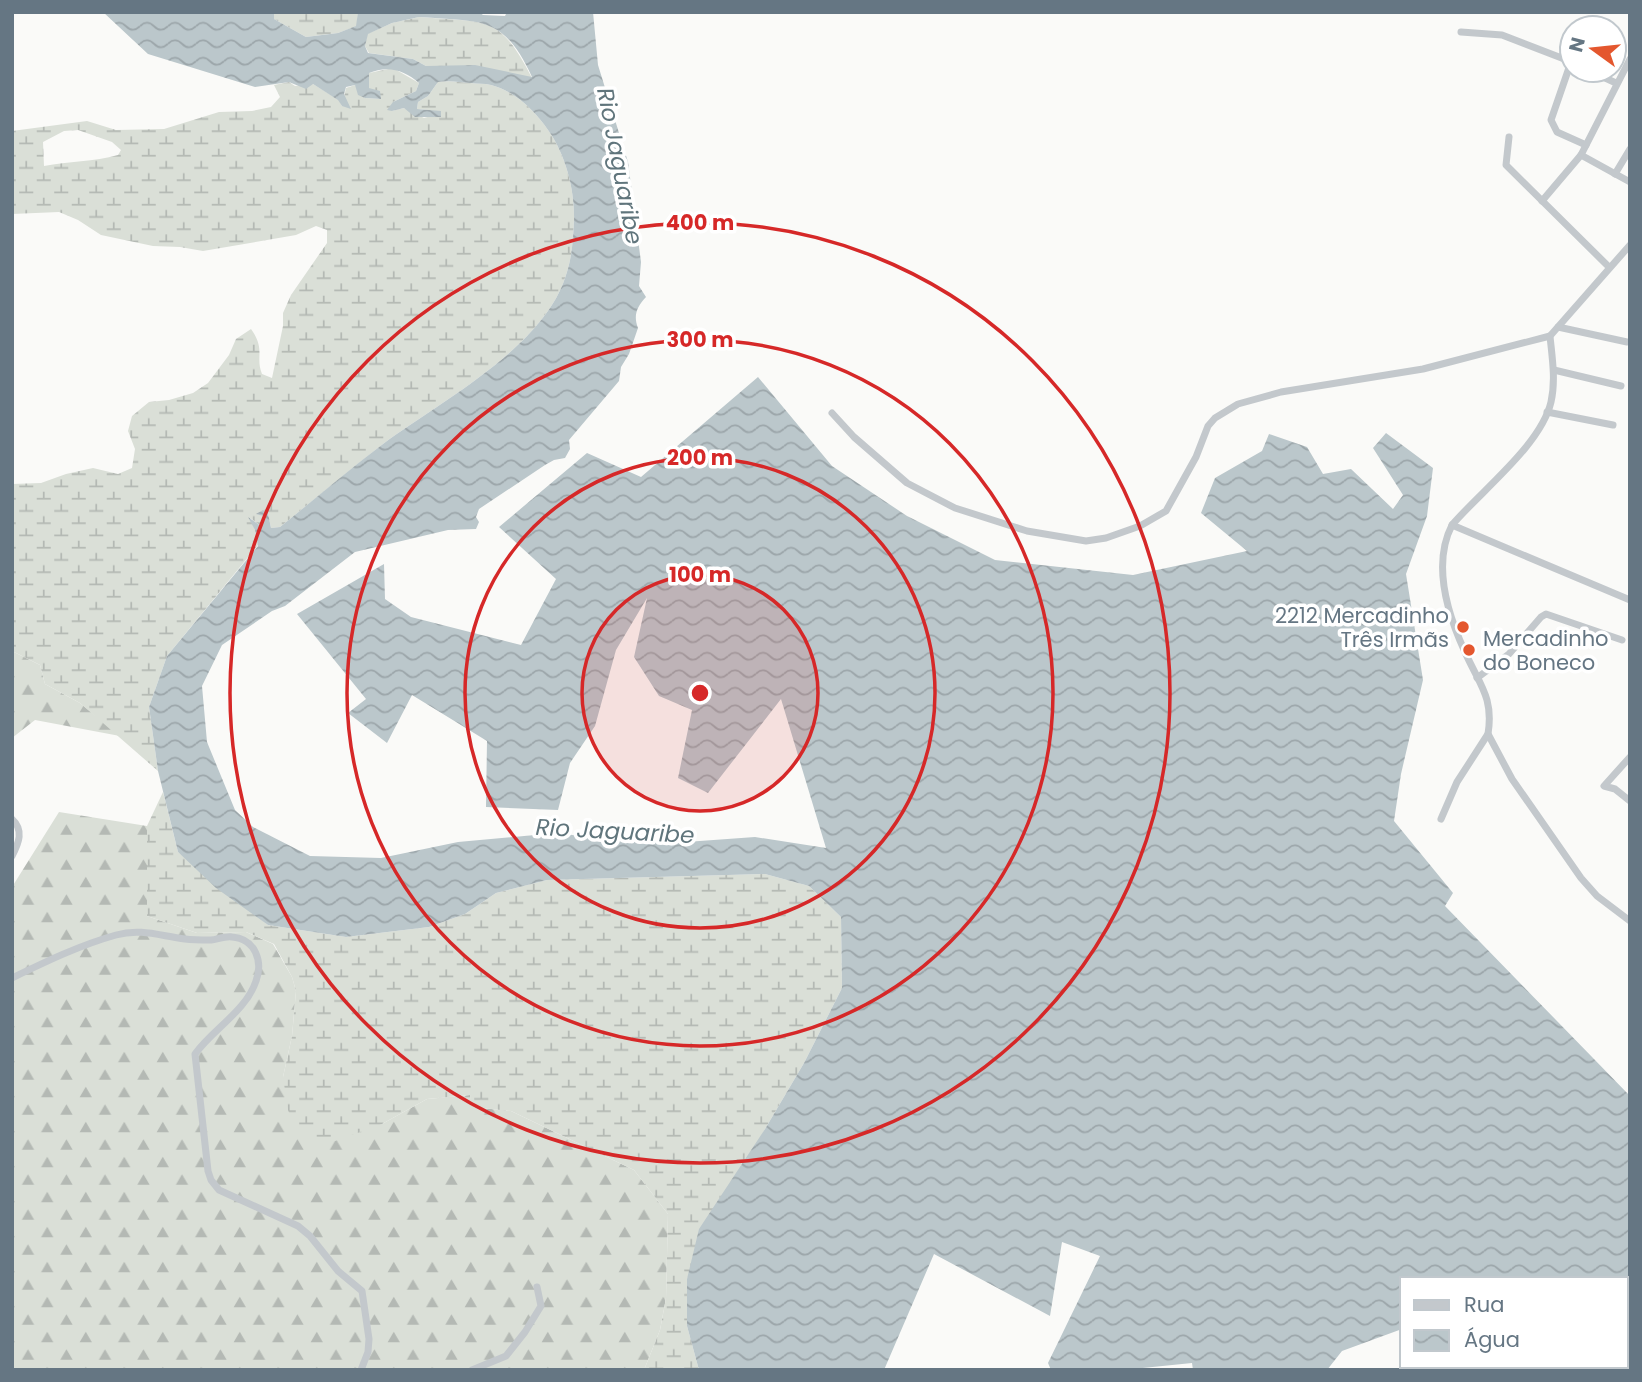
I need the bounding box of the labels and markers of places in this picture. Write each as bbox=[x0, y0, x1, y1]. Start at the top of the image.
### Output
place label: 2212 Mercadinho Três Irmãs bbox=[1275, 601, 1449, 654]
marker: 2212 Mercadinho Três Irmãs bbox=[1455, 619, 1471, 635]
place label: Mercadinho do Boneco bbox=[1483, 624, 1609, 677]
marker: Mercadinho do Boneco bbox=[1461, 642, 1477, 658]
centre of rings bbox=[688, 681, 712, 705]

